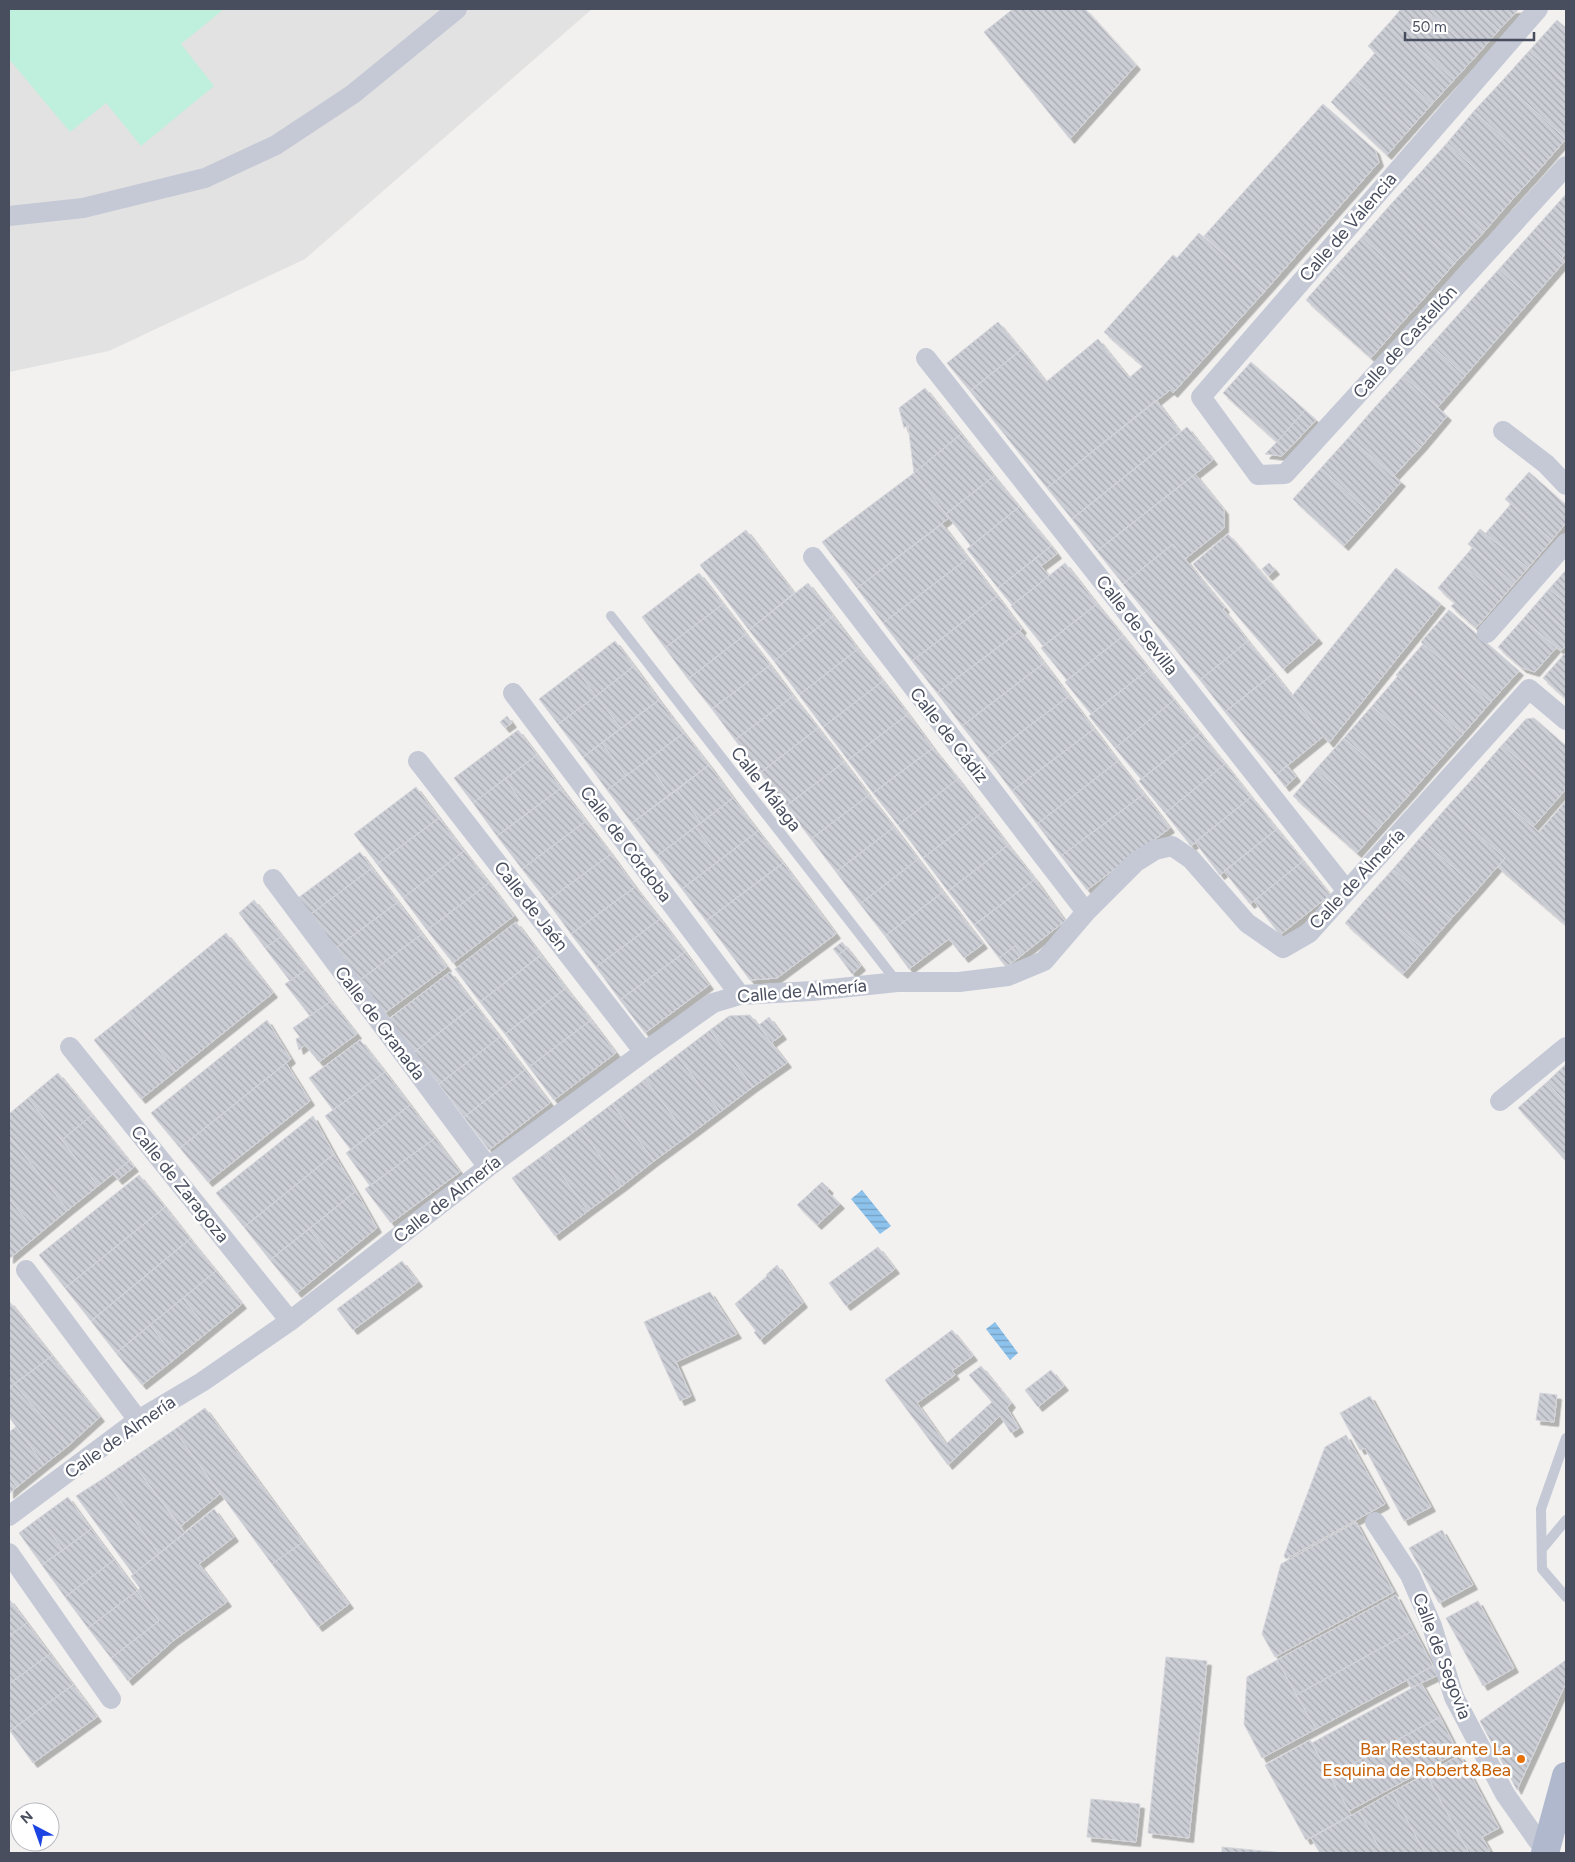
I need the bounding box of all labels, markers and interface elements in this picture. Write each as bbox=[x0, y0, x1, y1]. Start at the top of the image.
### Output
scale bar bbox=[1405, 10, 1534, 42]
text: 50 m bbox=[1412, 18, 1447, 36]
street label: Calle de Valencia bbox=[1295, 168, 1401, 286]
street label: Calle de Castellón bbox=[1348, 281, 1462, 403]
street label: Calle de Sevilla bbox=[1091, 571, 1183, 679]
street label: Calle de Cádiz bbox=[905, 683, 993, 787]
street label: Calle Málaga bbox=[726, 742, 806, 836]
street label: Calle de Córdoba bbox=[575, 782, 677, 906]
street label: Calle de Almería bbox=[1305, 824, 1409, 934]
street label: Calle de Jaén bbox=[489, 857, 573, 955]
street label: Calle de Granada bbox=[330, 962, 430, 1084]
street label: Calle de Almería bbox=[736, 974, 868, 1008]
street label: Calle de Zaragoza bbox=[126, 1121, 234, 1247]
street label: Calle de Almería bbox=[389, 1150, 505, 1248]
street label: Calle de Almería bbox=[60, 1391, 180, 1483]
street label: Calle de Segovia bbox=[1408, 1590, 1476, 1722]
place label: Bar Restaurante La Esquina de Robert&Bea bbox=[1322, 1738, 1511, 1781]
marker: Bar Restaurante La Esquina de Robert&Bea bbox=[1515, 1753, 1527, 1765]
north arrow bbox=[10, 1802, 60, 1852]
text: N bbox=[17, 1808, 36, 1828]

